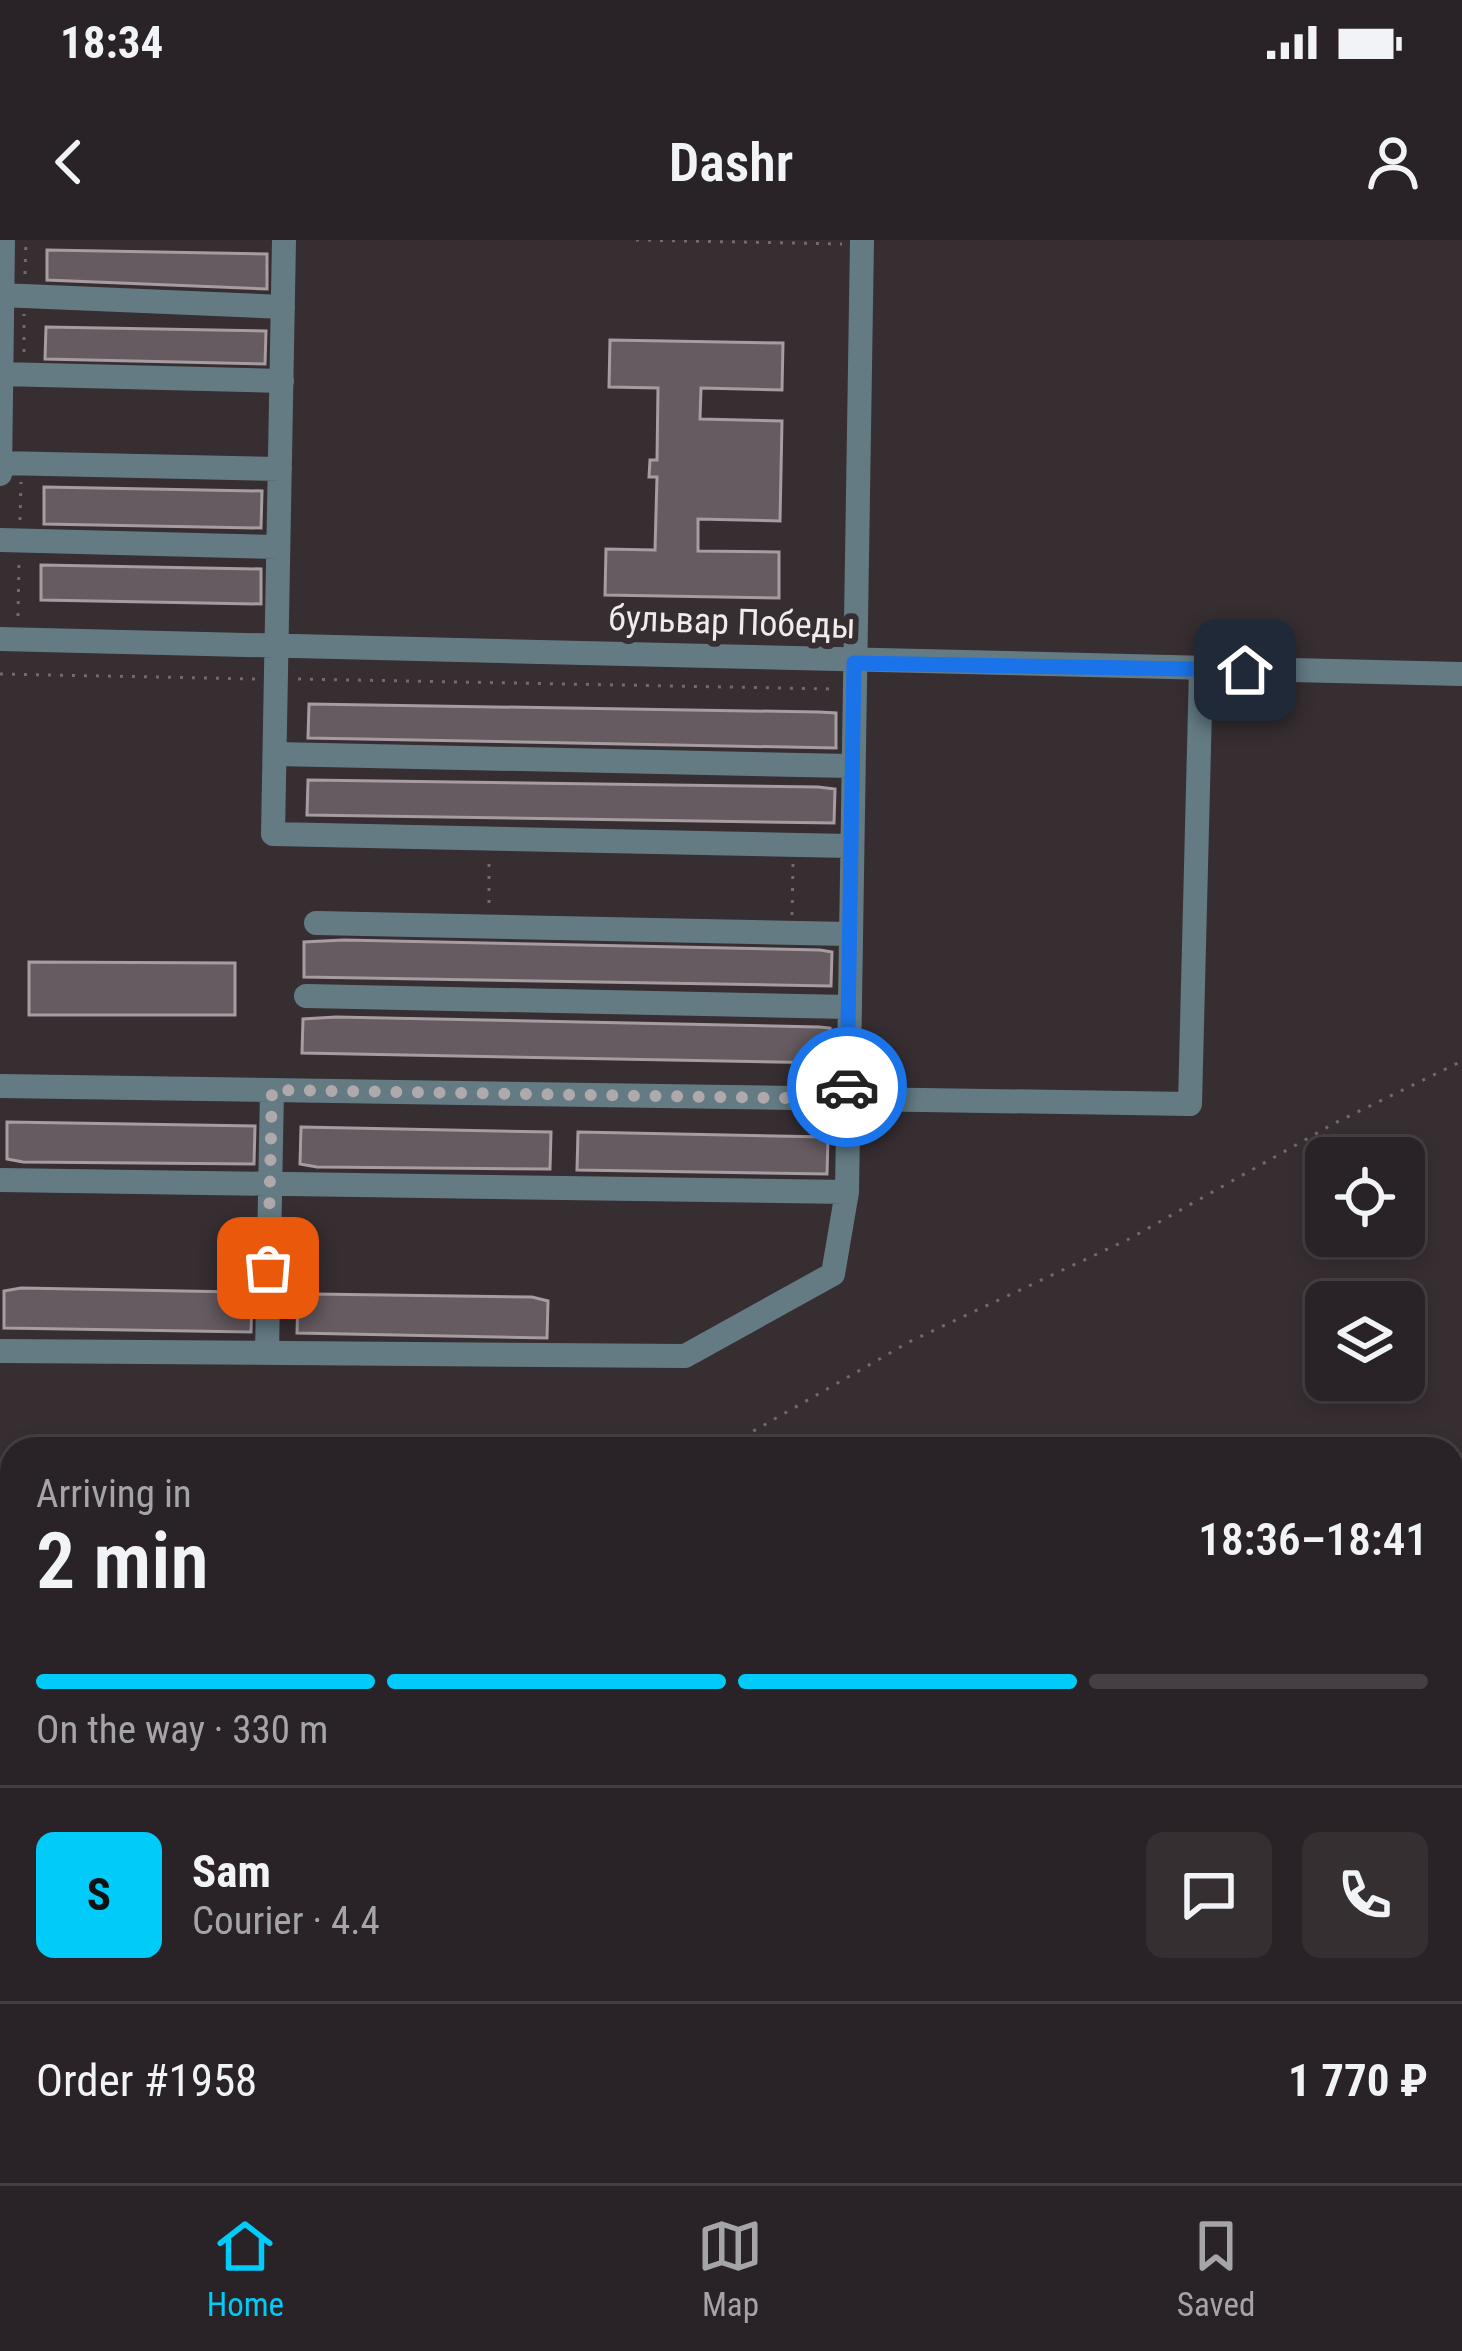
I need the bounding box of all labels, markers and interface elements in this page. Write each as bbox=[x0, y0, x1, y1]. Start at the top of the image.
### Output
text: 18:34 bbox=[60, 16, 163, 69]
icon: back bbox=[36, 129, 102, 195]
icon: person bbox=[1360, 129, 1426, 195]
text: Dashr bbox=[669, 131, 793, 194]
street label: бульвар Победы bbox=[608, 597, 856, 647]
pin bbox=[1194, 619, 1296, 721]
icon: home bbox=[1212, 637, 1278, 703]
courier bbox=[787, 1027, 907, 1147]
icon: car bbox=[814, 1054, 880, 1120]
map controls bbox=[1305, 1137, 1425, 1401]
button: locate bbox=[1305, 1137, 1425, 1257]
pin bbox=[217, 1217, 319, 1319]
icon: bag bbox=[235, 1235, 301, 1301]
button: layers bbox=[1305, 1281, 1425, 1401]
text: Arriving in bbox=[36, 1471, 192, 1517]
text: 18:36–18:41 bbox=[1198, 1513, 1428, 1566]
text: 2 min bbox=[36, 1516, 209, 1607]
text: On the way · 330 m bbox=[36, 1707, 328, 1753]
button: chat bbox=[1146, 1832, 1272, 1958]
button: phone bbox=[1302, 1832, 1428, 1958]
text: Sam bbox=[192, 1845, 271, 1898]
text: S bbox=[87, 1868, 111, 1921]
text: Courier · 4.4 bbox=[192, 1898, 380, 1944]
text: Order #1958 bbox=[36, 2054, 257, 2107]
text: 1 770 ₽ bbox=[1288, 2054, 1428, 2107]
tab: Home bbox=[207, 2213, 284, 2324]
tab: Map bbox=[697, 2213, 763, 2324]
tab: Saved bbox=[1177, 2213, 1255, 2324]

